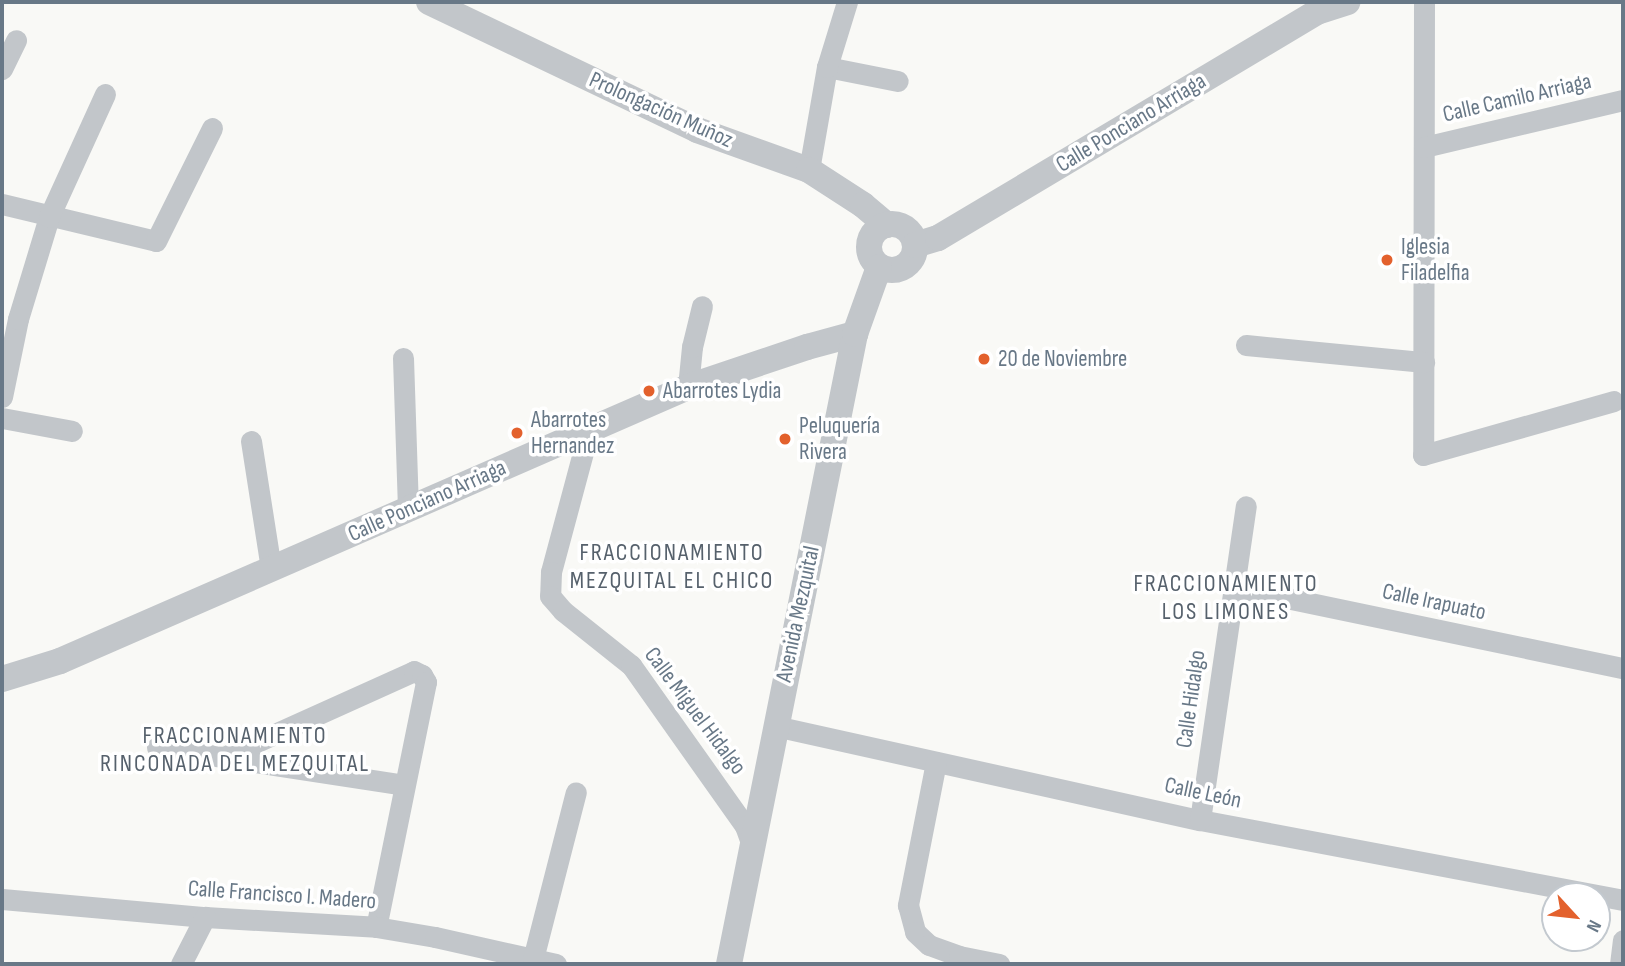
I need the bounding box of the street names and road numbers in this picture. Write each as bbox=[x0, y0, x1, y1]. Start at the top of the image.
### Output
street label: Prolongación Muñoz bbox=[585, 66, 737, 154]
street label: Calle Ponciano Arriaga bbox=[1051, 67, 1211, 179]
street label: Calle Camilo Arriaga bbox=[1440, 68, 1594, 128]
street label: Calle Ponciano Arriaga bbox=[344, 454, 510, 548]
street label: Avenida Mezquital bbox=[770, 544, 826, 684]
street label: Calle Irapuato bbox=[1380, 578, 1488, 626]
street label: Calle Miguel Hidalgo bbox=[638, 642, 752, 780]
street label: Calle Hidalgo bbox=[1170, 648, 1212, 750]
street label: Calle León bbox=[1162, 771, 1244, 815]
street label: Calle Francisco I. Madero bbox=[187, 875, 377, 915]

